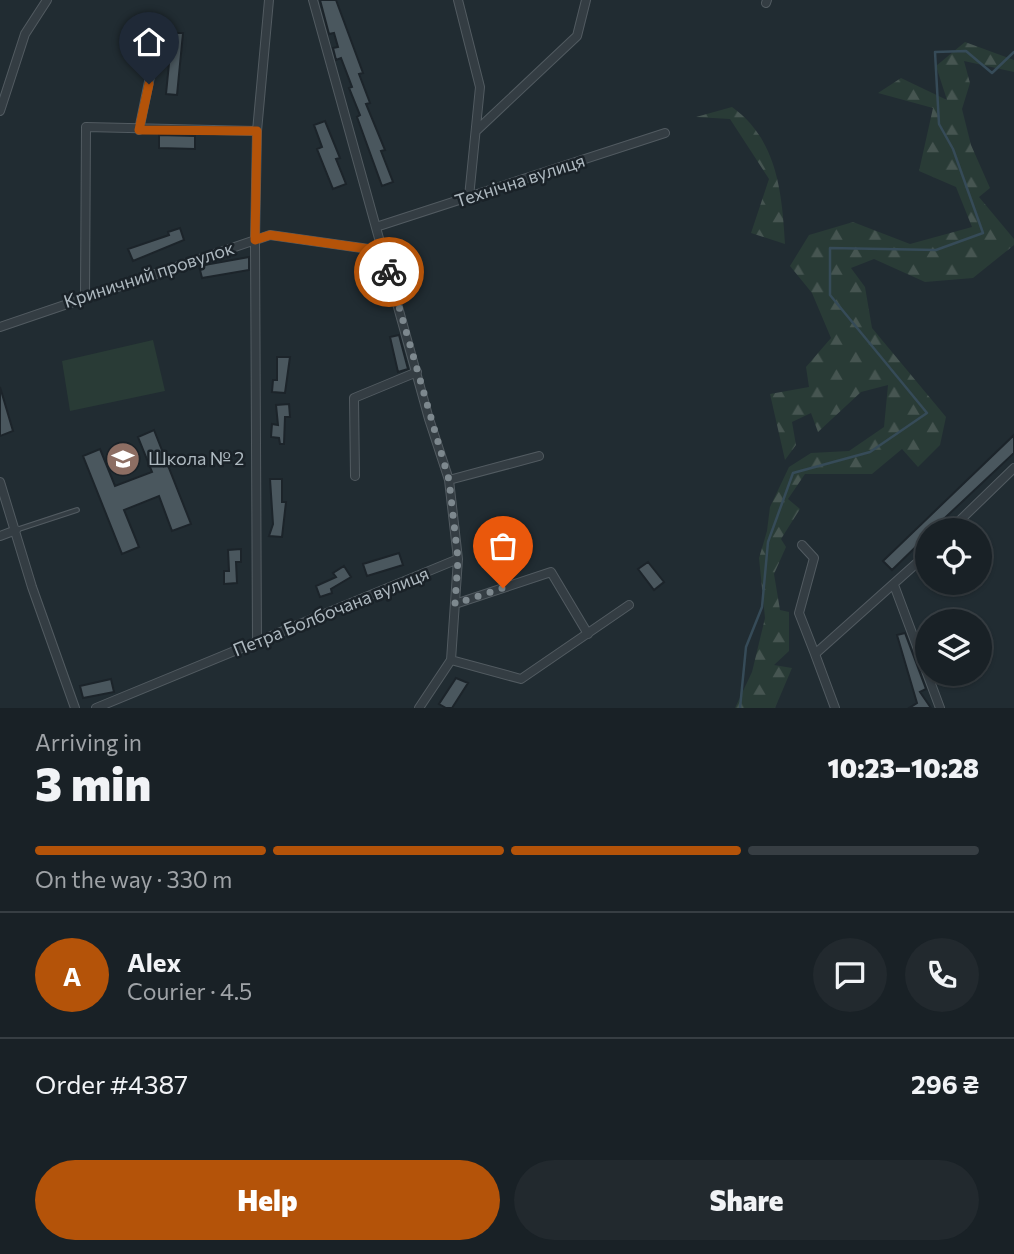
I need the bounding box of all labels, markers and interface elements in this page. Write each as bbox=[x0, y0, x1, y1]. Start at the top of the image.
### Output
pin bbox=[119, 12.0, 179, 84]
icon: home bbox=[130, 23, 168, 61]
street label: Технічна вулиця bbox=[452, 149, 588, 211]
street label: Криничний провулок bbox=[61, 236, 237, 312]
courier bbox=[354, 237, 424, 307]
icon: bike bbox=[370, 253, 408, 291]
school or university icon: Школа № 2 bbox=[104, 440, 142, 478]
place label: Школа № 2 bbox=[148, 447, 244, 469]
pin bbox=[473, 516, 533, 588]
map controls bbox=[915, 518, 992, 686]
button: locate bbox=[915, 518, 992, 595]
icon: bag bbox=[484, 527, 522, 565]
street label: Петра Болбочана вулиця bbox=[229, 562, 432, 661]
button: layers bbox=[915, 609, 992, 686]
text: Arriving in bbox=[35, 728, 142, 756]
text: 10:23–10:28 bbox=[828, 752, 979, 783]
text: 3 min bbox=[35, 754, 151, 810]
text: On the way · 330 m bbox=[35, 865, 232, 893]
button: chat bbox=[813, 938, 887, 1012]
button: phone bbox=[905, 938, 979, 1012]
text: Alex bbox=[127, 946, 181, 977]
text: A bbox=[63, 960, 81, 991]
text: Courier · 4.5 bbox=[127, 977, 252, 1005]
text: Order #4387 bbox=[35, 1068, 188, 1099]
text: 296 ₴ bbox=[911, 1068, 979, 1099]
button: Help bbox=[35, 1160, 500, 1240]
button: Share bbox=[514, 1160, 979, 1240]

